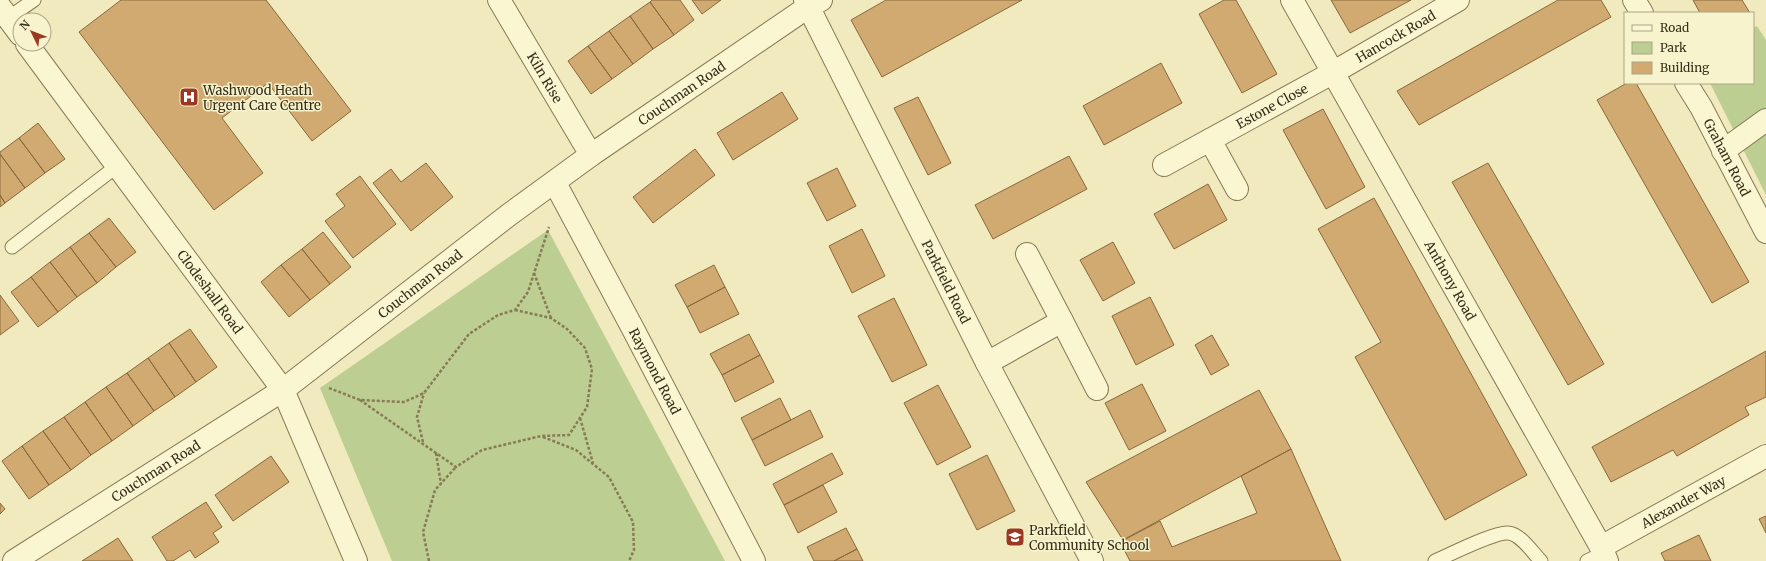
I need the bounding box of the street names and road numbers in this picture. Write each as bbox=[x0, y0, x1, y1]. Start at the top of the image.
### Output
street label: Hancock Road bbox=[1353, 7, 1439, 67]
street label: Kiln Rise bbox=[523, 49, 566, 106]
street label: Couchman Road bbox=[635, 58, 729, 129]
street label: Estone Close bbox=[1233, 80, 1311, 133]
street label: Graham Road bbox=[1700, 116, 1754, 199]
street label: Parkfield Road bbox=[918, 237, 974, 327]
street label: Anthony Road bbox=[1420, 237, 1479, 324]
street label: Couchman Road bbox=[375, 246, 466, 322]
street label: Clodeshall Road bbox=[173, 247, 246, 337]
street label: Raymond Road bbox=[625, 325, 684, 418]
street label: Couchman Road bbox=[108, 437, 204, 506]
street label: Alexander Way bbox=[1637, 472, 1729, 533]

